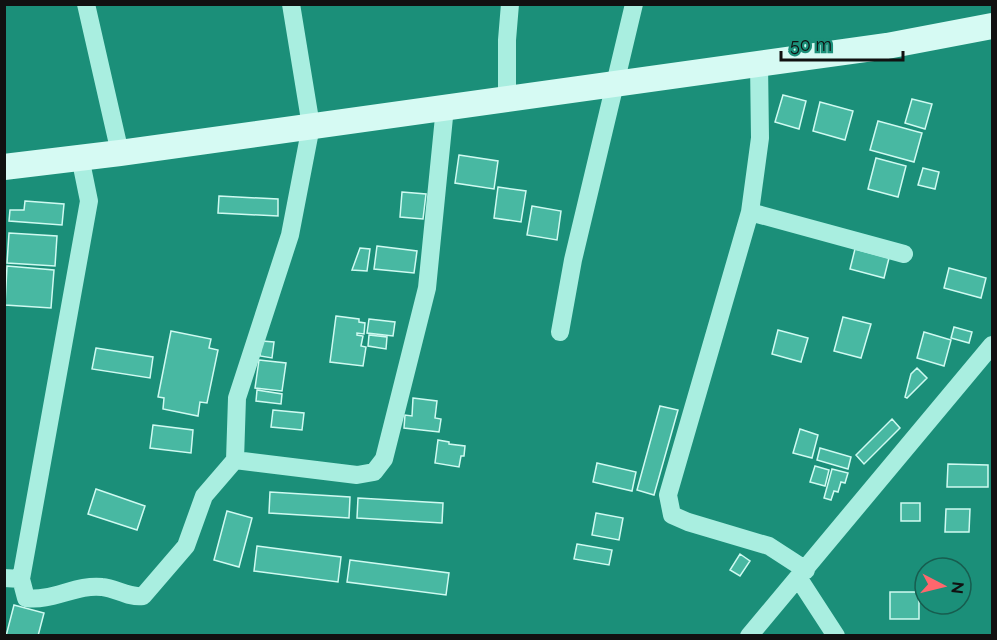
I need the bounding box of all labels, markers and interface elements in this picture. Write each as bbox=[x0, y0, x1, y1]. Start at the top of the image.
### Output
scale bar bbox=[781, 24, 902, 62]
text: 50 m bbox=[790, 34, 832, 55]
north arrow bbox=[913, 556, 973, 616]
text: N bbox=[947, 581, 968, 595]

